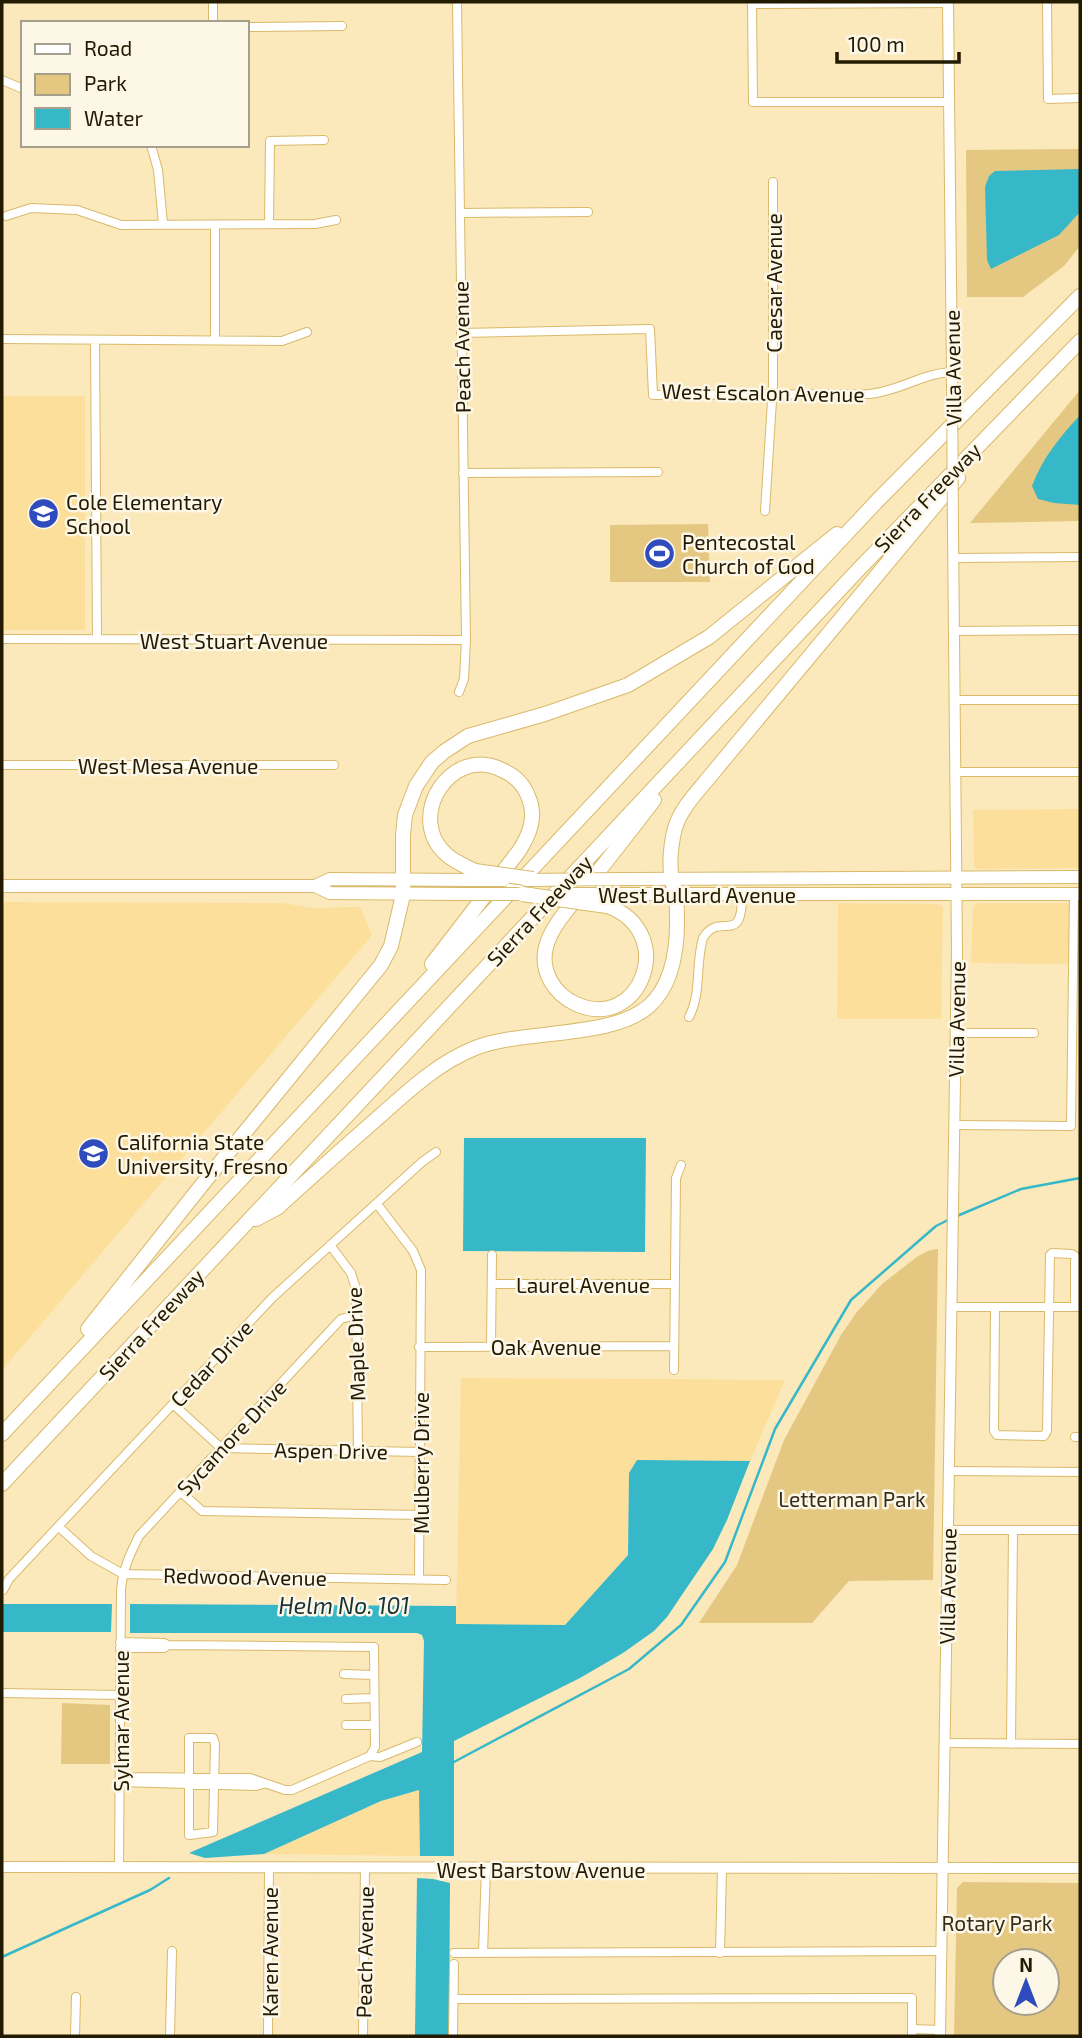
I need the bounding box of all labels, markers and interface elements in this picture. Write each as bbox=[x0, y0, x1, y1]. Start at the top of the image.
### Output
legend bbox=[21, 21, 248, 147]
scale bar bbox=[837, 21, 960, 65]
text: 100 m bbox=[848, 31, 905, 56]
text: Road bbox=[84, 35, 132, 60]
text: Park bbox=[84, 70, 127, 95]
text: Water bbox=[84, 105, 143, 130]
street label: Caesar Avenue bbox=[761, 213, 786, 353]
street label: Peach Avenue bbox=[447, 281, 475, 413]
street label: Villa Avenue bbox=[938, 310, 966, 426]
street label: West Escalon Avenue bbox=[661, 378, 865, 406]
street label: Sierra Freeway bbox=[868, 437, 986, 557]
place label: Cole Elementary School bbox=[66, 489, 222, 538]
school or university icon: Cole Elementary School bbox=[26, 496, 60, 530]
place label: Pentecostal Church of God bbox=[682, 529, 815, 578]
sports icon: Pentecostal Church of God bbox=[642, 536, 676, 570]
street label: West Stuart Avenue bbox=[140, 628, 328, 653]
street label: West Mesa Avenue bbox=[78, 753, 258, 778]
street label: Sierra Freeway bbox=[481, 849, 597, 971]
street label: West Bullard Avenue bbox=[598, 882, 796, 907]
street label: Villa Avenue bbox=[942, 961, 970, 1077]
place label: California State University, Fresno bbox=[117, 1129, 288, 1178]
school or university icon: California State University, Fresno bbox=[77, 1136, 111, 1170]
street label: Sierra Freeway bbox=[93, 1263, 209, 1385]
street label: Laurel Avenue bbox=[516, 1272, 650, 1297]
street label: Maple Drive bbox=[341, 1287, 369, 1401]
street label: Cedar Drive bbox=[165, 1314, 257, 1412]
street label: Oak Avenue bbox=[491, 1334, 601, 1359]
street label: Sycamore Drive bbox=[171, 1374, 291, 1500]
street label: Mulberry Drive bbox=[408, 1392, 433, 1534]
street label: Aspen Drive bbox=[274, 1437, 388, 1463]
park label: Letterman Park bbox=[778, 1486, 926, 1511]
street label: Villa Avenue bbox=[933, 1528, 961, 1644]
street label: Redwood Avenue bbox=[163, 1562, 327, 1590]
water label: Helm No. 101 bbox=[278, 1591, 410, 1619]
street label: Sylmar Avenue bbox=[108, 1650, 133, 1792]
street label: West Barstow Avenue bbox=[436, 1857, 646, 1882]
street label: Peach Avenue bbox=[350, 1886, 378, 2018]
street label: Karen Avenue bbox=[257, 1887, 282, 2017]
park label: Rotary Park bbox=[941, 1910, 1053, 1935]
north arrow bbox=[991, 1947, 1061, 2017]
text: N bbox=[1019, 1953, 1033, 1976]

